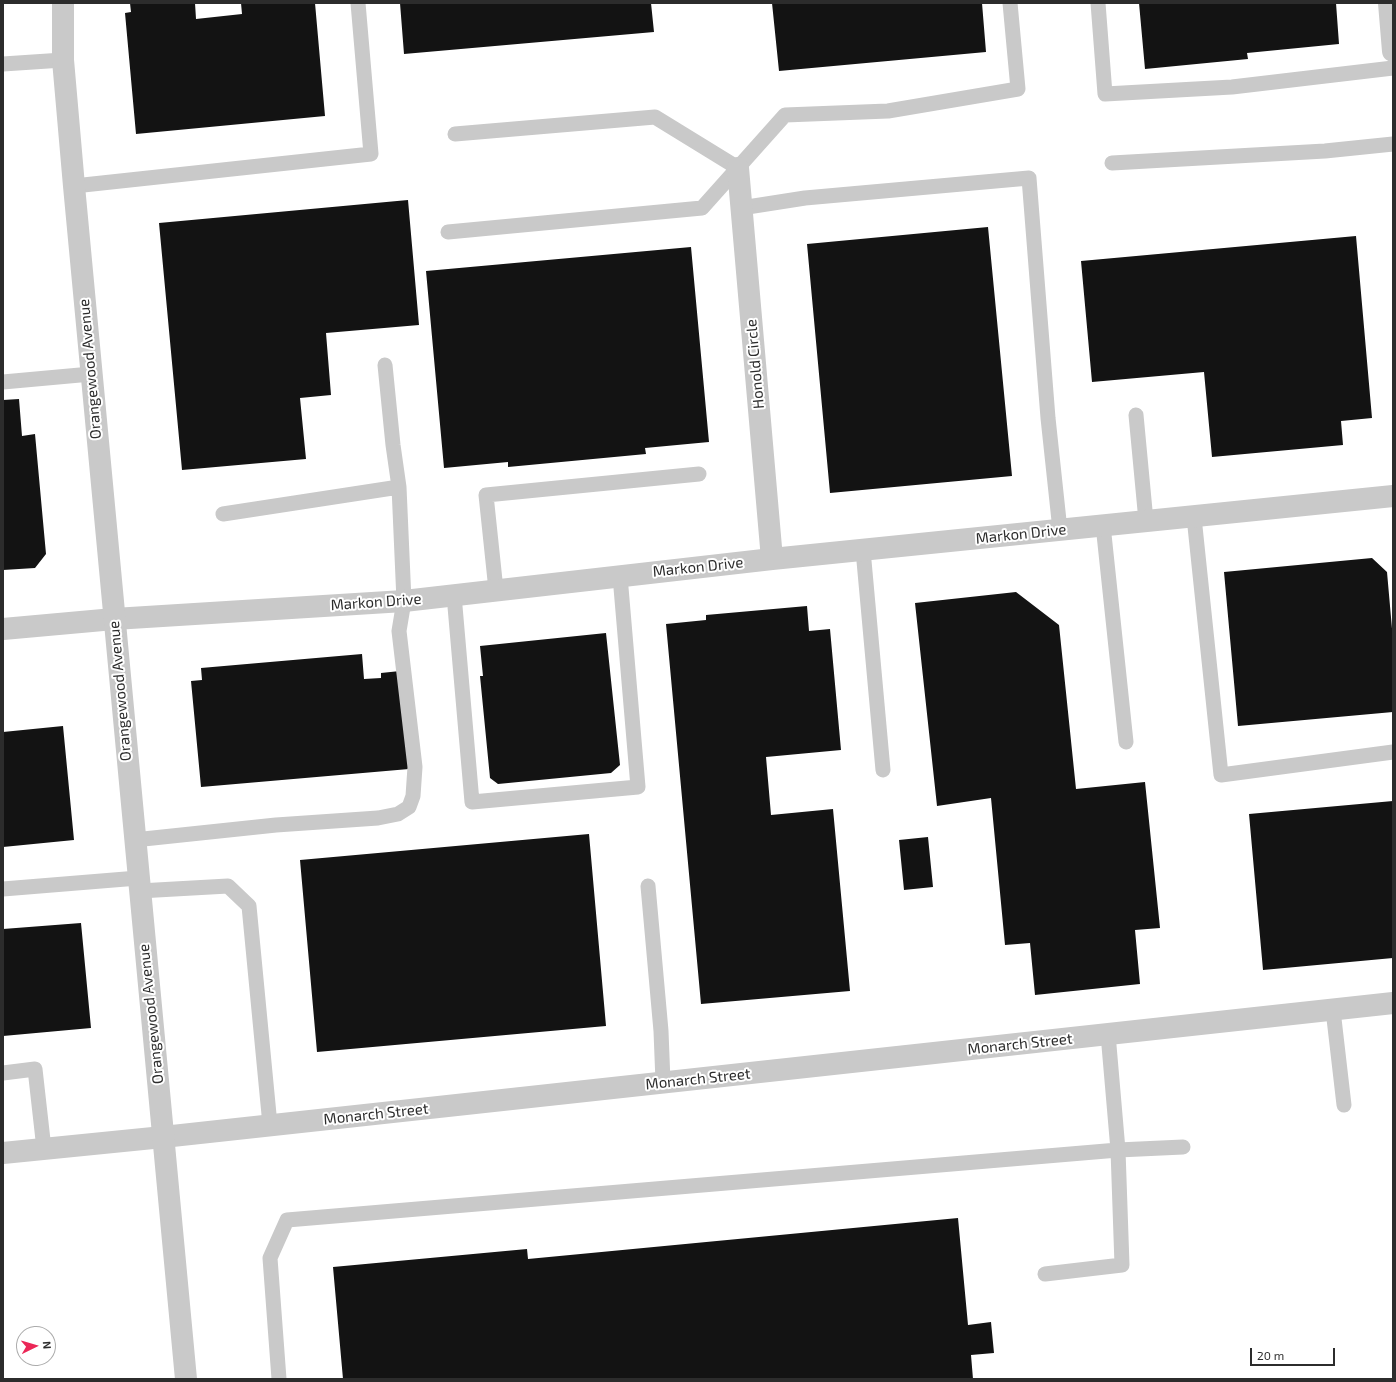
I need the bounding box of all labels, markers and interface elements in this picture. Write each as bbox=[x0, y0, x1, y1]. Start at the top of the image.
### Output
street label: Orangewood Avenue bbox=[75, 298, 105, 440]
street label: Honold Circle bbox=[742, 318, 768, 410]
street label: Markon Drive bbox=[975, 520, 1067, 548]
street label: Markon Drive bbox=[652, 553, 744, 581]
street label: Markon Drive bbox=[330, 590, 422, 614]
street label: Orangewood Avenue bbox=[105, 620, 135, 762]
street label: Orangewood Avenue bbox=[135, 943, 167, 1085]
street label: Monarch Street bbox=[967, 1030, 1073, 1058]
street label: Monarch Street bbox=[645, 1065, 751, 1093]
street label: Monarch Street bbox=[323, 1100, 429, 1128]
north arrow bbox=[16, 1326, 56, 1366]
text: N bbox=[41, 1340, 54, 1350]
scale bar bbox=[1252, 1340, 1337, 1366]
text: 20 m bbox=[1257, 1348, 1284, 1362]

